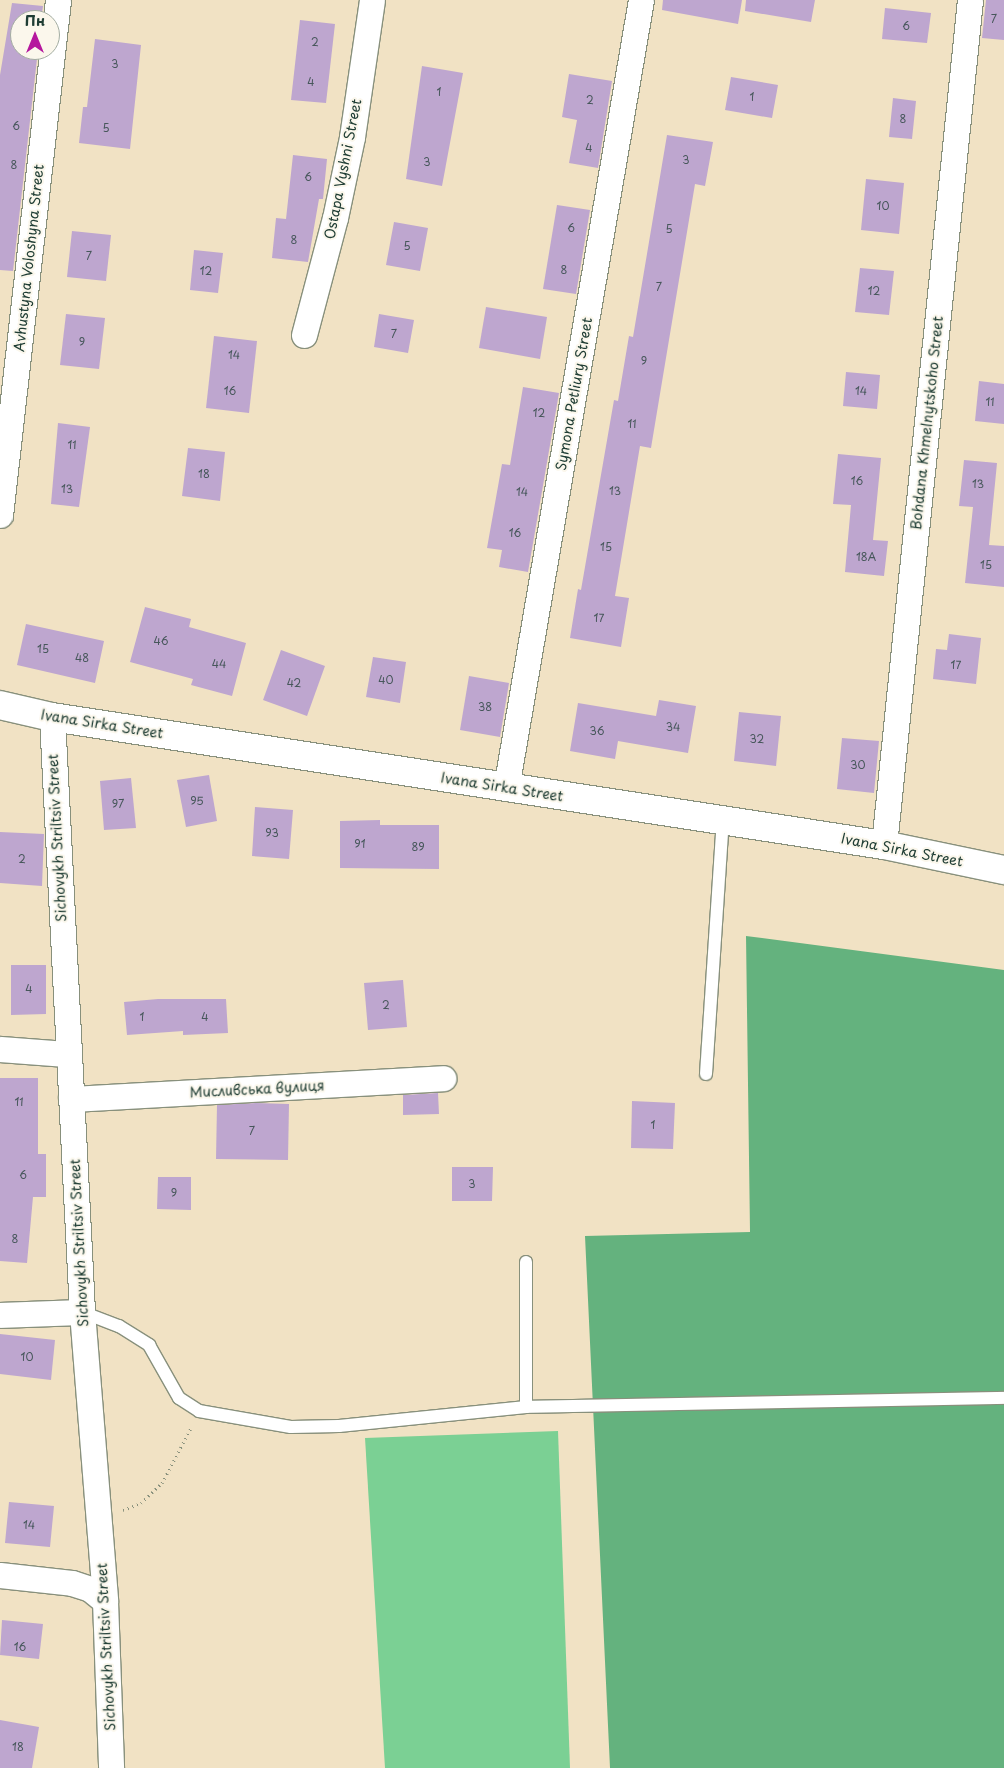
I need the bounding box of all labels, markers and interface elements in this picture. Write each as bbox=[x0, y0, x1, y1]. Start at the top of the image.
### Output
north arrow bbox=[10, 10, 60, 60]
text: Пн bbox=[25, 10, 45, 31]
house number: 7 bbox=[991, 12, 997, 26]
house number: 6 bbox=[902, 19, 910, 33]
house number: 2 bbox=[311, 35, 319, 49]
house number: 3 bbox=[111, 57, 119, 71]
house number: 4 bbox=[307, 75, 315, 89]
house number: 1 bbox=[437, 85, 441, 99]
house number: 1 bbox=[750, 90, 754, 104]
house number: 2 bbox=[586, 93, 594, 107]
street label: Ostapa Vyshni Street bbox=[321, 97, 365, 241]
house number: 8 bbox=[900, 112, 906, 126]
house number: 6 bbox=[12, 119, 20, 133]
house number: 5 bbox=[102, 121, 110, 135]
house number: 4 bbox=[585, 141, 593, 155]
house number: 3 bbox=[682, 153, 690, 167]
house number: 3 bbox=[423, 155, 431, 169]
house number: 8 bbox=[11, 158, 17, 172]
street label: Avhustyna Voloshyna Street bbox=[11, 163, 47, 353]
house number: 6 bbox=[304, 170, 312, 184]
house number: 10 bbox=[877, 199, 889, 213]
house number: 6 bbox=[567, 221, 575, 235]
house number: 5 bbox=[665, 222, 673, 236]
house number: 8 bbox=[291, 233, 297, 247]
house number: 5 bbox=[403, 239, 411, 253]
house number: 7 bbox=[86, 249, 92, 263]
house number: 8 bbox=[561, 263, 567, 277]
house number: 12 bbox=[200, 264, 212, 278]
house number: 7 bbox=[656, 280, 662, 294]
house number: 12 bbox=[868, 284, 880, 298]
street label: Bohdana Khmelnytskoho Street bbox=[907, 315, 947, 531]
street label: Symona Petliury Street bbox=[552, 316, 596, 472]
house number: 7 bbox=[391, 327, 397, 341]
house number: 9 bbox=[79, 335, 85, 349]
house number: 14 bbox=[228, 348, 240, 362]
house number: 9 bbox=[641, 354, 647, 368]
house number: 16 bbox=[224, 384, 236, 398]
house number: 14 bbox=[855, 384, 867, 398]
house number: 11 bbox=[985, 395, 995, 409]
house number: 12 bbox=[533, 406, 545, 420]
house number: 11 bbox=[627, 417, 637, 431]
house number: 11 bbox=[67, 438, 77, 452]
house number: 18 bbox=[198, 467, 210, 481]
house number: 16 bbox=[851, 474, 863, 488]
house number: 13 bbox=[972, 477, 984, 491]
house number: 13 bbox=[61, 482, 73, 496]
house number: 13 bbox=[609, 484, 621, 498]
house number: 14 bbox=[516, 485, 528, 499]
house number: 16 bbox=[509, 526, 521, 540]
house number: 15 bbox=[600, 540, 612, 554]
house number: 18А bbox=[856, 550, 876, 564]
house number: 15 bbox=[980, 558, 992, 572]
house number: 17 bbox=[594, 611, 604, 625]
house number: 46 bbox=[154, 634, 168, 648]
house number: 15 bbox=[37, 642, 49, 656]
house number: 48 bbox=[75, 651, 89, 665]
house number: 44 bbox=[212, 657, 226, 671]
house number: 17 bbox=[951, 658, 961, 672]
house number: 40 bbox=[378, 673, 394, 687]
house number: 42 bbox=[287, 676, 301, 690]
house number: 38 bbox=[478, 700, 492, 714]
street label: Ivana Sirka Street bbox=[39, 706, 165, 742]
house number: 34 bbox=[666, 720, 680, 734]
house number: 36 bbox=[590, 724, 604, 738]
house number: 32 bbox=[750, 732, 764, 746]
street label: Sichovykh Striltsiv Street bbox=[44, 753, 70, 923]
house number: 30 bbox=[850, 758, 866, 772]
street label: Ivana Sirka Street bbox=[439, 769, 565, 805]
house number: 95 bbox=[190, 794, 204, 808]
house number: 97 bbox=[112, 797, 124, 811]
house number: 93 bbox=[265, 826, 279, 840]
street label: Ivana Sirka Street bbox=[839, 830, 965, 870]
house number: 91 bbox=[354, 837, 366, 851]
house number: 89 bbox=[411, 840, 425, 854]
house number: 2 bbox=[18, 852, 26, 866]
house number: 4 bbox=[25, 982, 33, 996]
house number: 2 bbox=[382, 998, 390, 1012]
house number: 1 bbox=[140, 1010, 144, 1024]
house number: 4 bbox=[201, 1010, 209, 1024]
street label: Мисливська вулиця bbox=[189, 1077, 325, 1101]
house number: 11 bbox=[14, 1095, 24, 1109]
house number: 1 bbox=[651, 1118, 655, 1132]
house number: 7 bbox=[249, 1124, 255, 1138]
street label: Sichovykh Striltsiv Street bbox=[66, 1158, 92, 1328]
house number: 6 bbox=[19, 1168, 27, 1182]
house number: 3 bbox=[468, 1177, 476, 1191]
house number: 9 bbox=[171, 1186, 177, 1200]
house number: 8 bbox=[12, 1232, 18, 1246]
house number: 10 bbox=[21, 1350, 33, 1364]
house number: 14 bbox=[23, 1518, 35, 1532]
street label: Sichovykh Striltsiv Street bbox=[93, 1562, 119, 1732]
house number: 16 bbox=[14, 1640, 26, 1654]
house number: 18 bbox=[12, 1740, 24, 1754]

